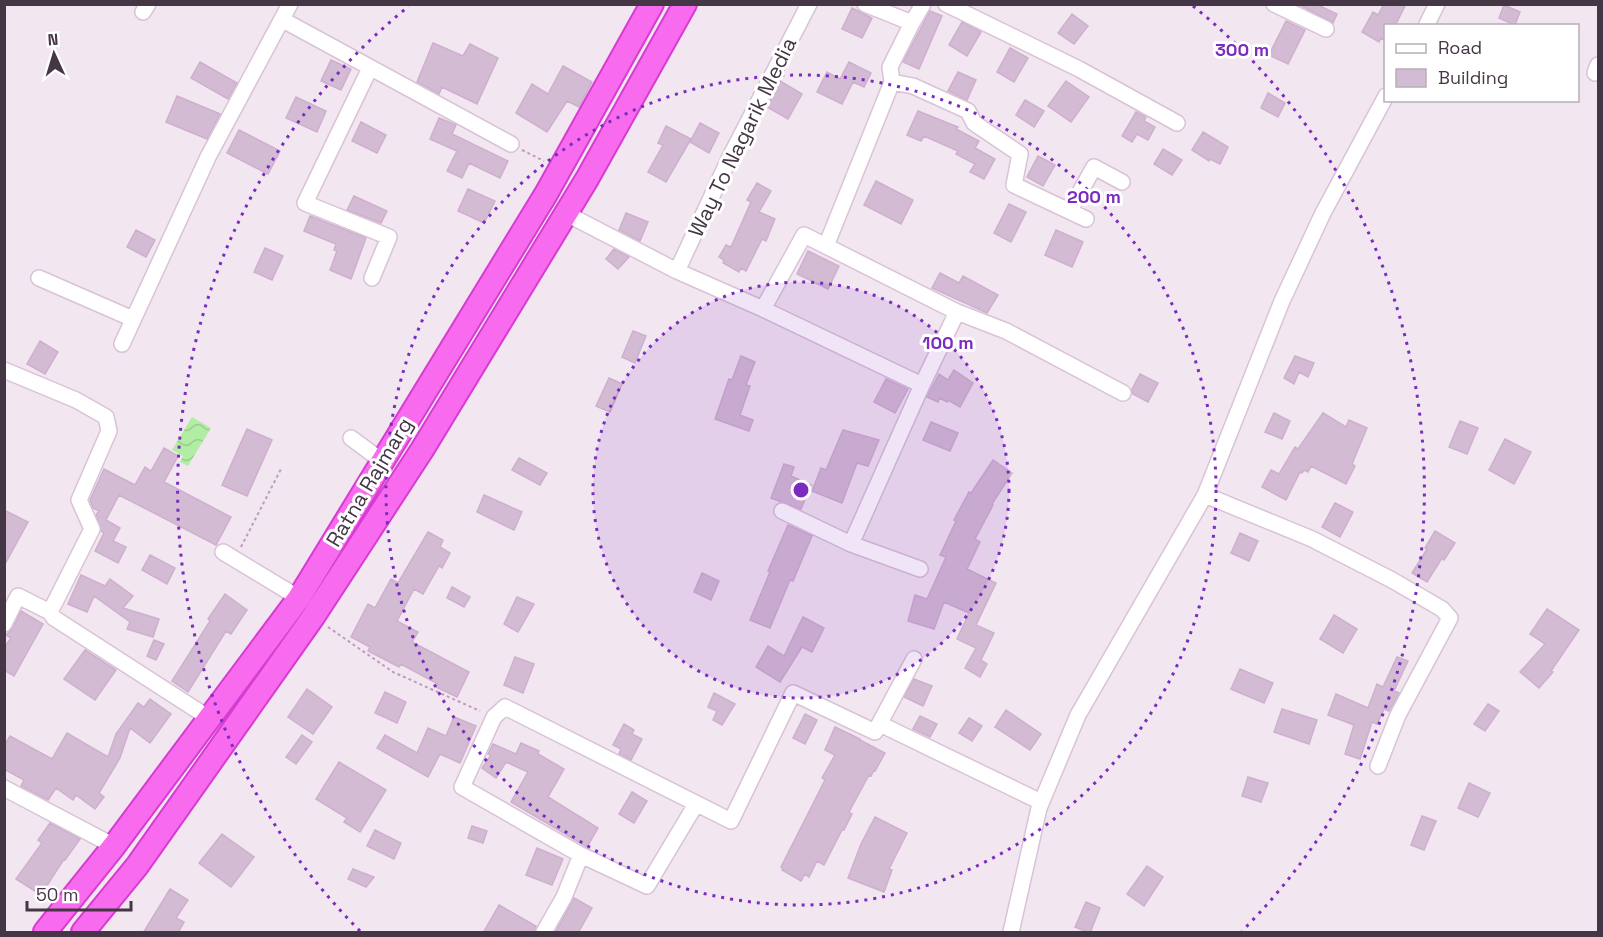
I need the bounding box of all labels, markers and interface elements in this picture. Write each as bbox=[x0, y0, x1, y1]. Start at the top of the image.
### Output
north arrow bbox=[24, 24, 84, 84]
legend bbox=[1384, 24, 1579, 102]
text: N bbox=[47, 29, 59, 50]
street label: Way To Nagarik Media bbox=[682, 33, 802, 241]
text: Road bbox=[1438, 36, 1482, 59]
text: 300 m bbox=[1215, 38, 1269, 61]
text: Building bbox=[1438, 66, 1508, 89]
text: 200 m bbox=[1067, 185, 1121, 208]
text: 100 m bbox=[922, 331, 974, 354]
street label: Ratna Rajmarg bbox=[320, 412, 418, 552]
centre of rings bbox=[791, 480, 811, 500]
scale bar bbox=[27, 874, 130, 912]
text: 50 m bbox=[36, 883, 78, 906]

